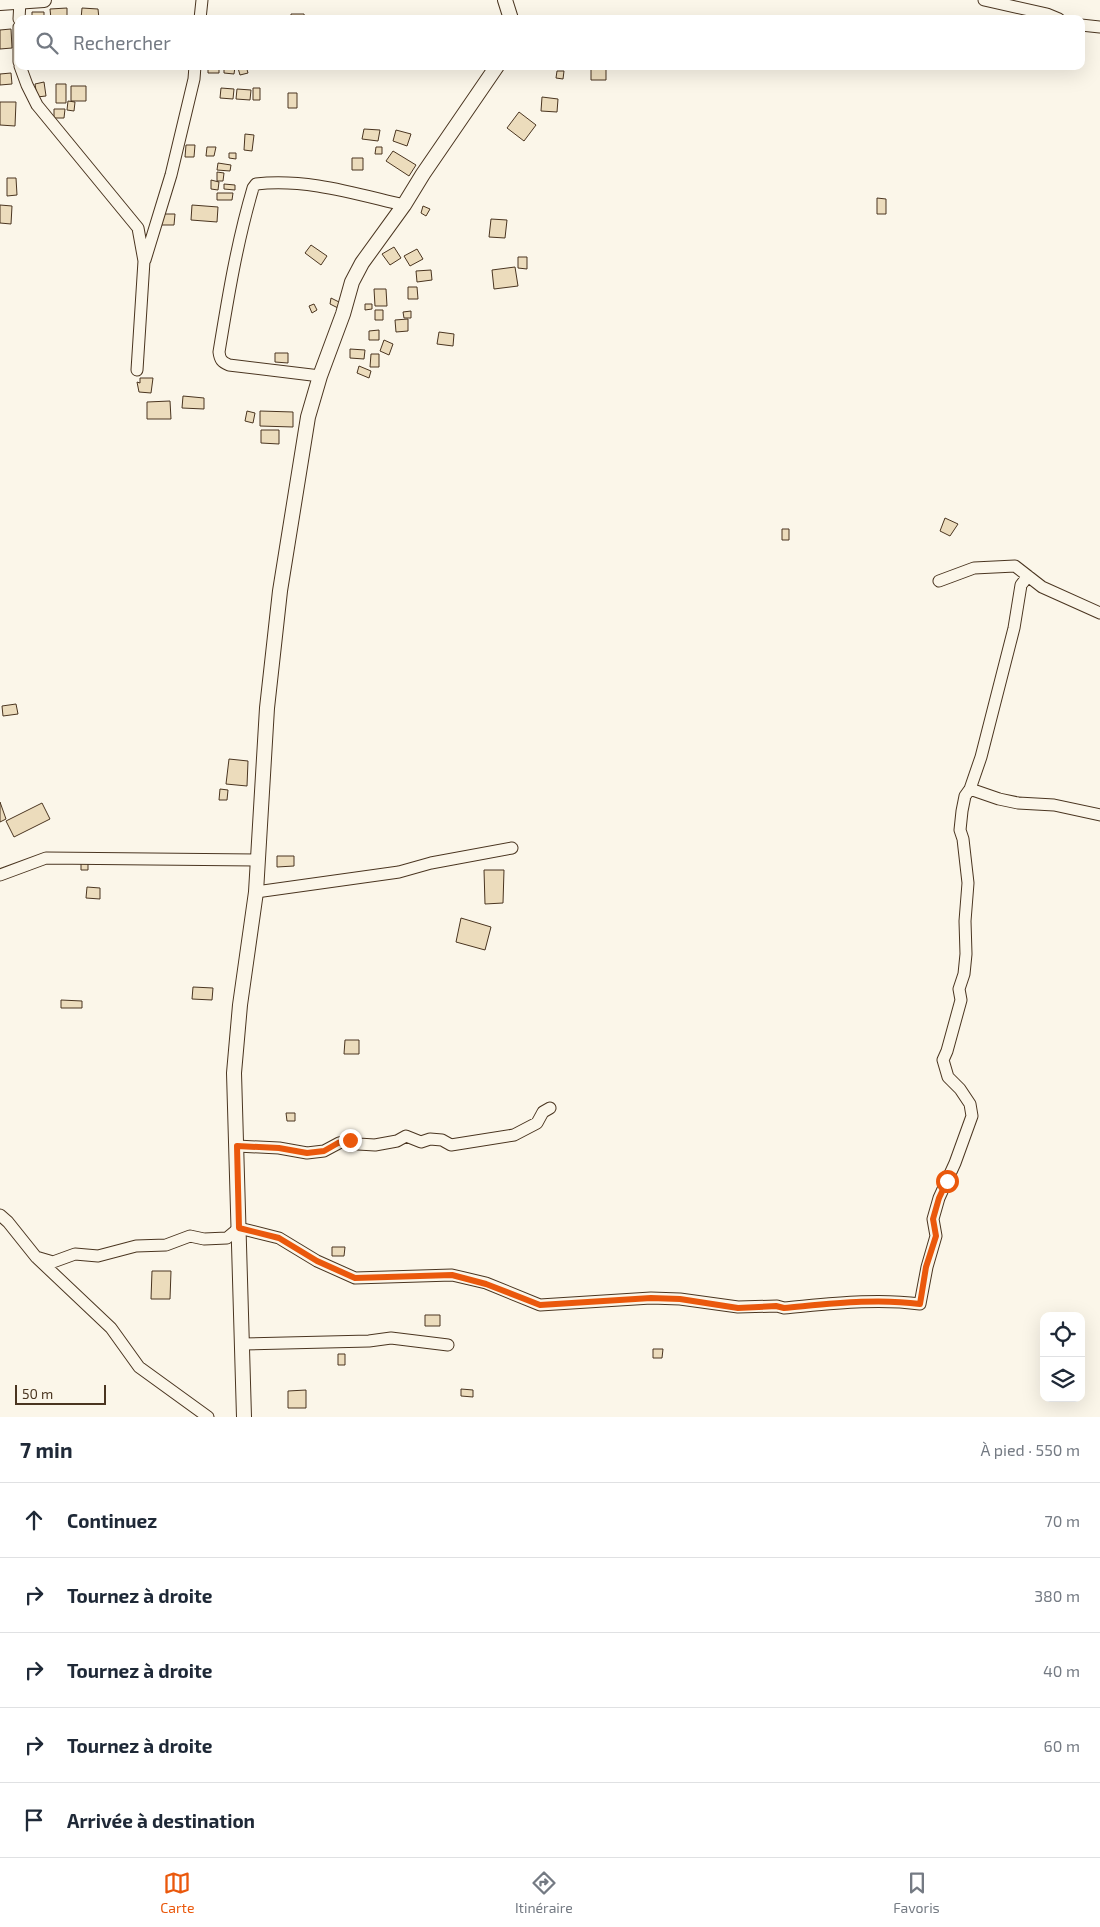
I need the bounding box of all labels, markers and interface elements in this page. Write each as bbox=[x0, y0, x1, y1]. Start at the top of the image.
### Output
search box bbox=[15, 15, 1085, 70]
icon: search bbox=[33, 29, 61, 57]
text: Rechercher bbox=[73, 31, 171, 54]
route end bbox=[339, 1129, 362, 1152]
route start bbox=[936, 1170, 959, 1193]
map controls bbox=[1040, 1312, 1085, 1402]
button: locate bbox=[1040, 1312, 1085, 1357]
button: layers bbox=[1040, 1357, 1085, 1402]
scale bar bbox=[15, 1382, 106, 1405]
text: 50 m bbox=[22, 1385, 53, 1402]
text: 7 min bbox=[20, 1437, 73, 1462]
text: À pied · 550 m bbox=[981, 1440, 1080, 1459]
icon: ahead bbox=[20, 1506, 48, 1534]
text: Continuez bbox=[67, 1509, 157, 1532]
text: 70 m bbox=[1045, 1511, 1080, 1530]
icon: right bbox=[20, 1581, 48, 1609]
text: Tournez à droite bbox=[67, 1584, 213, 1607]
text: 380 m bbox=[1034, 1586, 1080, 1605]
icon: right bbox=[20, 1656, 48, 1684]
text: Tournez à droite bbox=[67, 1659, 213, 1682]
text: 40 m bbox=[1043, 1661, 1080, 1680]
icon: right bbox=[20, 1731, 48, 1759]
text: Tournez à droite bbox=[67, 1734, 213, 1757]
text: 60 m bbox=[1044, 1736, 1080, 1755]
icon: arrive bbox=[20, 1806, 48, 1834]
text: Arrivée à destination bbox=[67, 1809, 255, 1832]
tab: Carte bbox=[160, 1869, 194, 1916]
tab: Itinéraire bbox=[515, 1869, 573, 1916]
tab: Favoris bbox=[893, 1869, 940, 1916]

